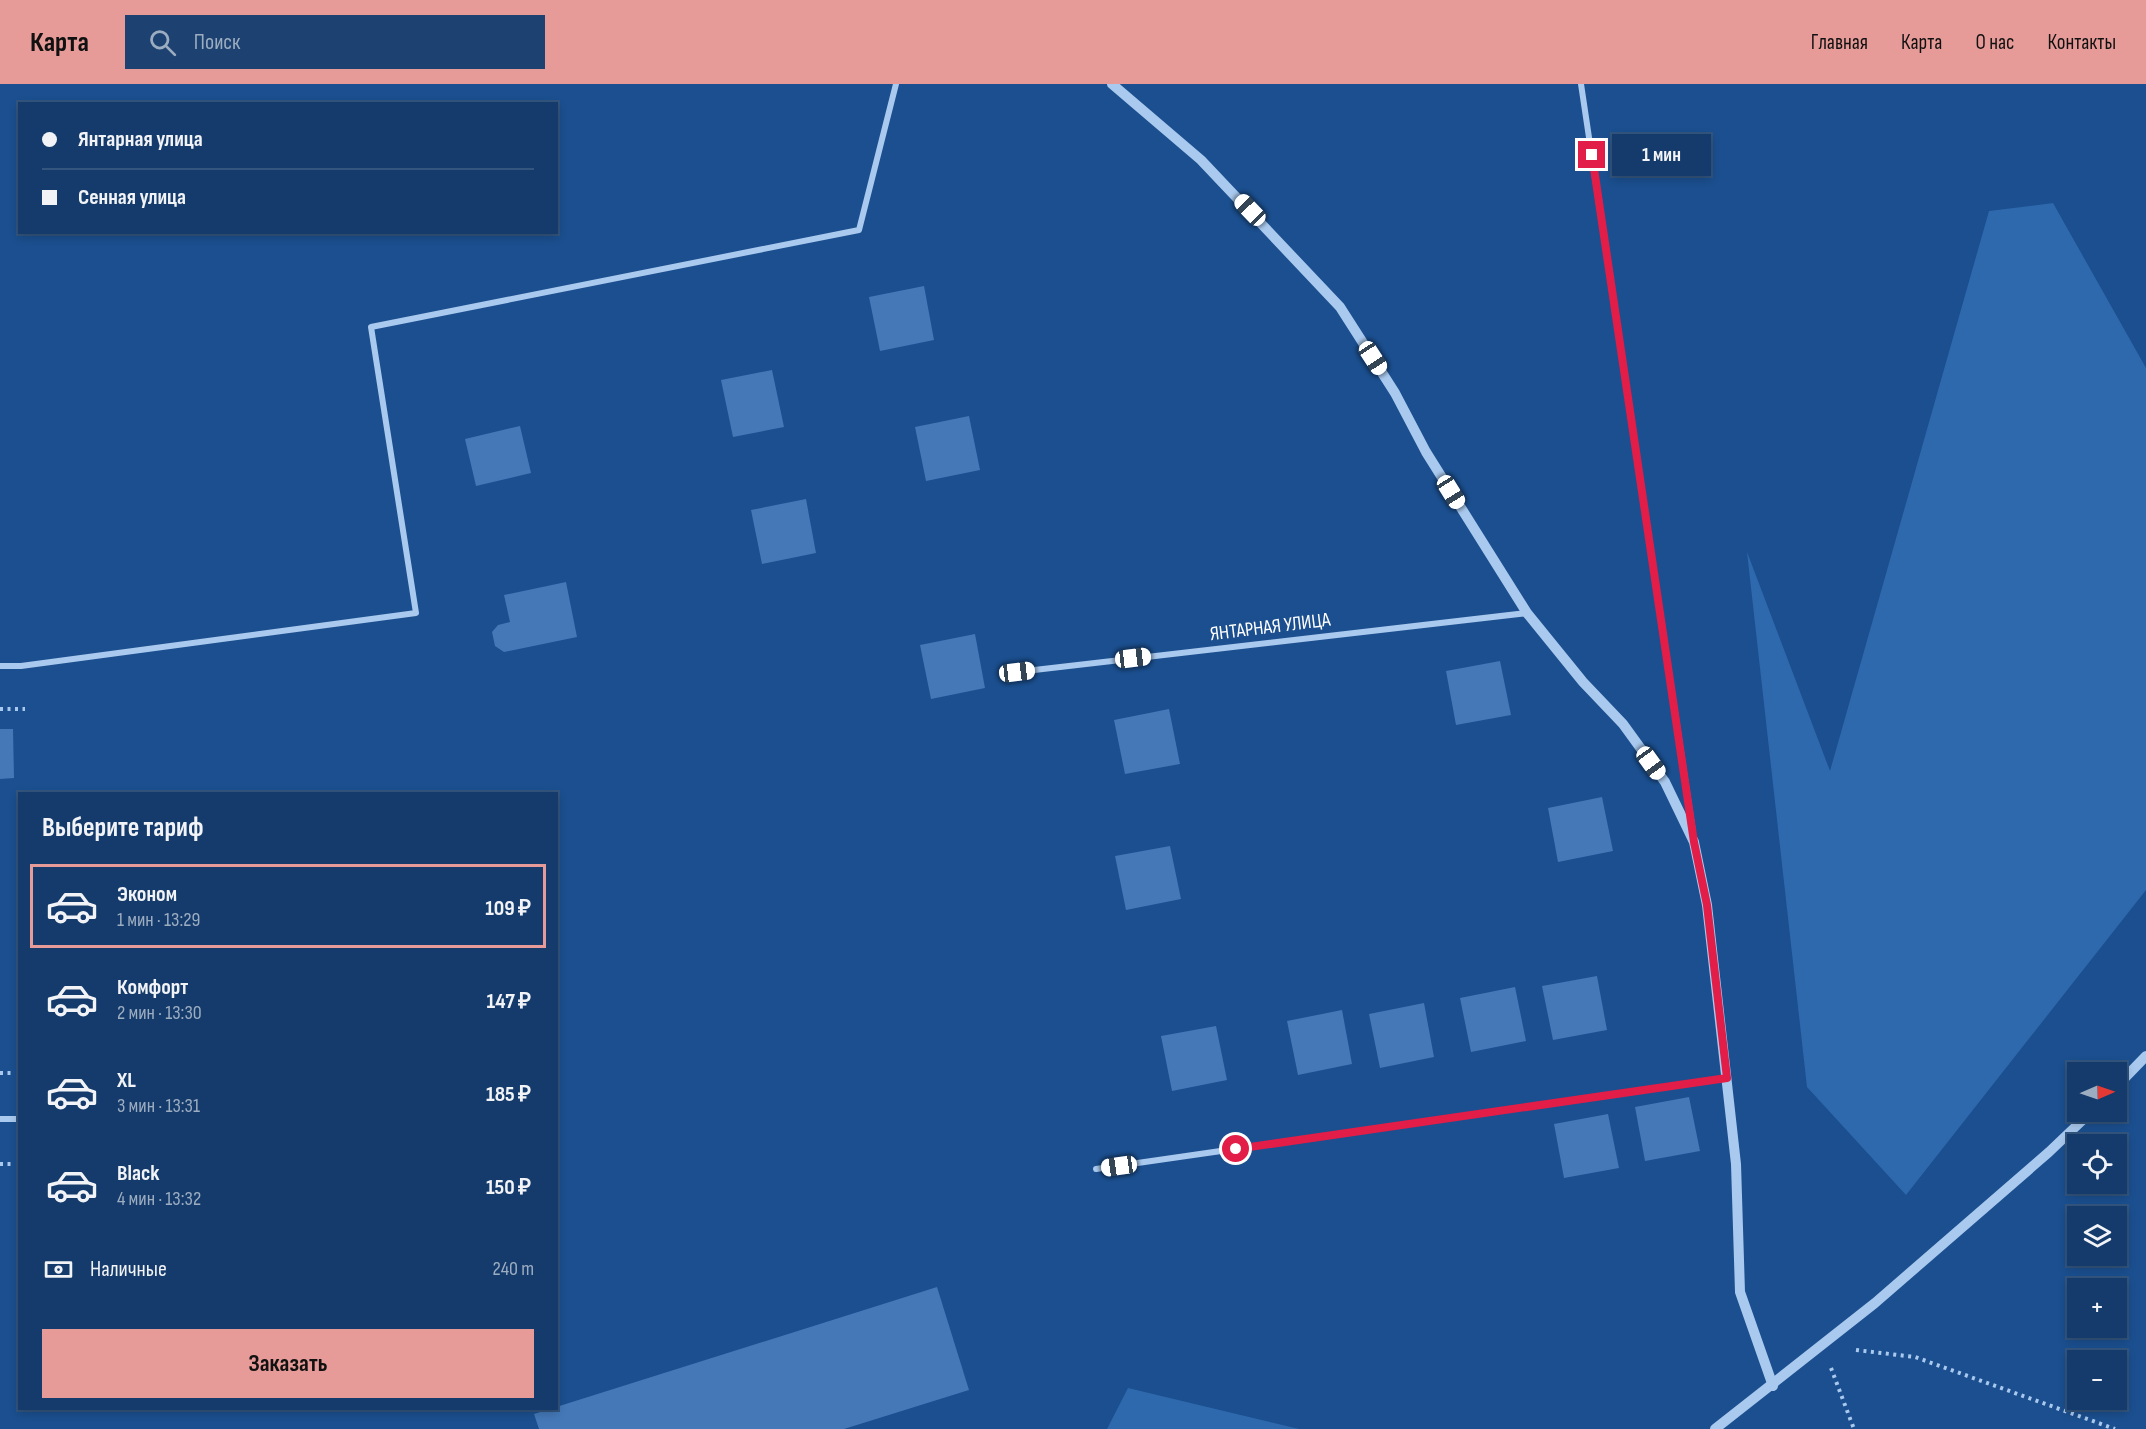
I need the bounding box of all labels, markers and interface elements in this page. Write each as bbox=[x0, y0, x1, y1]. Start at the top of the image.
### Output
search box bbox=[125, 15, 545, 69]
text: Карта bbox=[30, 26, 89, 59]
icon: search bbox=[146, 26, 179, 59]
text: Поиск bbox=[194, 29, 240, 56]
text: Главная bbox=[1811, 30, 1868, 55]
text: Карта bbox=[1901, 30, 1942, 55]
text: О нас bbox=[1975, 30, 2014, 55]
text: Контакты bbox=[2047, 30, 2116, 55]
text: Янтарная улица bbox=[78, 126, 203, 153]
callout: 1 мин bbox=[1613, 134, 1712, 176]
route end bbox=[1578, 141, 1605, 168]
text: 1 мин bbox=[1642, 143, 1681, 167]
text: Сенная улица bbox=[78, 184, 186, 211]
car bbox=[1231, 191, 1269, 229]
car bbox=[1356, 338, 1390, 378]
car bbox=[1434, 472, 1468, 512]
street label: ЯНТАРНАЯ УЛИЦА bbox=[1208, 608, 1332, 646]
car bbox=[1114, 647, 1152, 669]
car bbox=[998, 661, 1036, 683]
car bbox=[1633, 743, 1669, 783]
text: Выберите тариф bbox=[42, 812, 204, 844]
icon: car bbox=[45, 879, 99, 933]
text: Эконом bbox=[117, 881, 177, 908]
text: 109 ₽ bbox=[485, 895, 531, 922]
text: 1 мин · 13:29 bbox=[117, 908, 200, 932]
icon: car bbox=[45, 972, 99, 1026]
text: Комфорт bbox=[117, 974, 188, 1001]
text: 147 ₽ bbox=[486, 988, 531, 1015]
text: 2 мин · 13:30 bbox=[117, 1001, 202, 1025]
north arrow bbox=[2067, 1062, 2127, 1122]
map controls bbox=[2067, 1062, 2127, 1410]
icon: car bbox=[45, 1065, 99, 1119]
text: XL bbox=[117, 1067, 136, 1094]
text: 185 ₽ bbox=[486, 1081, 531, 1108]
text: 3 мин · 13:31 bbox=[117, 1094, 200, 1118]
button: locate bbox=[2067, 1134, 2127, 1194]
route start bbox=[1222, 1135, 1249, 1162]
car bbox=[1100, 1155, 1138, 1177]
icon: car bbox=[45, 1158, 99, 1212]
text: Black bbox=[117, 1160, 159, 1187]
text: 150 ₽ bbox=[486, 1174, 531, 1201]
text: 4 мин · 13:32 bbox=[117, 1187, 201, 1211]
button: layers bbox=[2067, 1206, 2127, 1266]
icon: cash bbox=[42, 1253, 75, 1286]
text: Наличные bbox=[90, 1256, 167, 1283]
text: 240 m bbox=[493, 1257, 534, 1281]
button: + bbox=[2067, 1278, 2127, 1338]
button: Заказать bbox=[42, 1329, 534, 1398]
button: − bbox=[2067, 1350, 2127, 1410]

